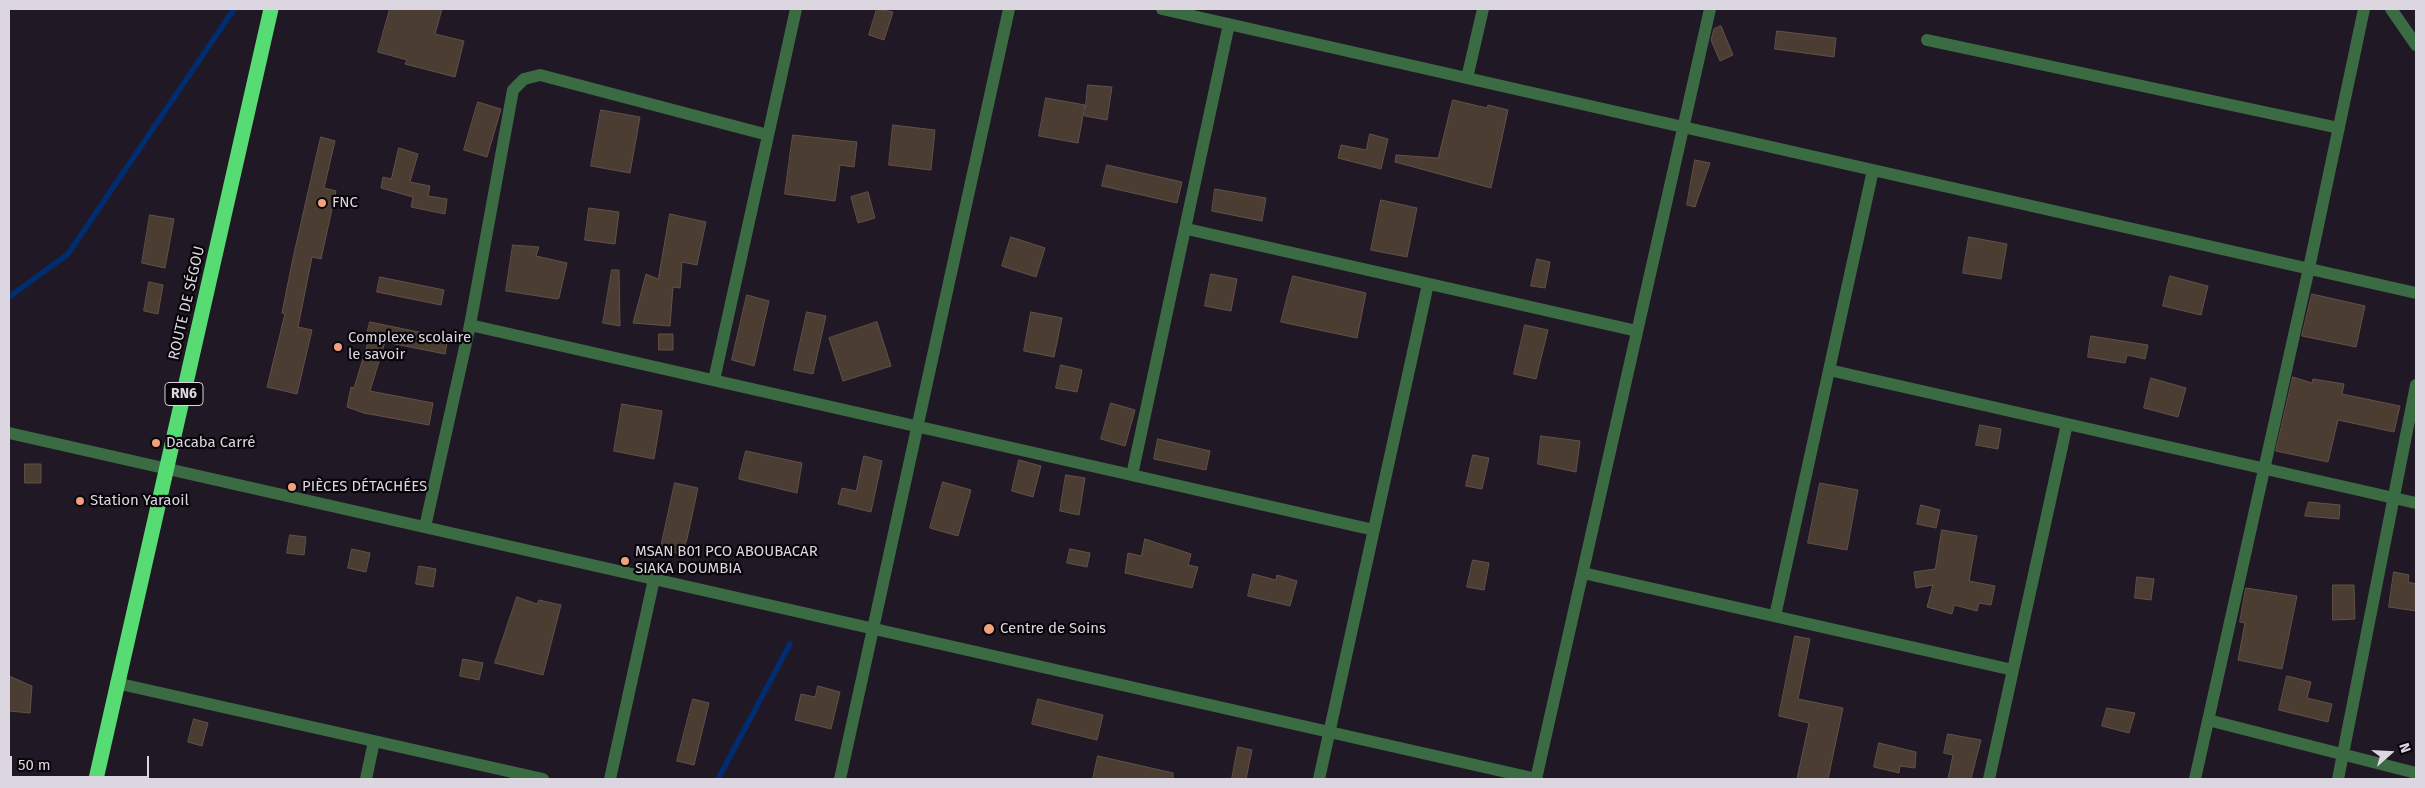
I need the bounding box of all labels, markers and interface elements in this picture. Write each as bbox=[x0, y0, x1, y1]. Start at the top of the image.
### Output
place label: FNC bbox=[332, 194, 358, 212]
marker: FNC bbox=[316, 197, 328, 209]
street label: ROUTE DE SÉGOU bbox=[165, 244, 209, 362]
place label: Complexe scolaire le savoir bbox=[348, 329, 471, 364]
marker: Complexe scolaire le savoir bbox=[332, 341, 344, 353]
road number: RN6 bbox=[165, 382, 203, 406]
place label: Dacaba Carré bbox=[166, 434, 255, 452]
marker: Dacaba Carré bbox=[150, 437, 162, 449]
place label: PIÈCES DÉTACHÉES bbox=[302, 478, 427, 496]
marker: PIÈCES DÉTACHÉES bbox=[286, 481, 298, 493]
place label: Station Yaraoil bbox=[90, 492, 189, 510]
marker: Station Yaraoil bbox=[74, 495, 86, 507]
place label: MSAN B01 PCO ABOUBACAR SIAKA DOUMBIA bbox=[635, 543, 818, 578]
marker: MSAN B01 PCO ABOUBACAR SIAKA DOUMBIA bbox=[619, 555, 631, 567]
place label: Centre de Soins bbox=[1000, 620, 1106, 638]
marker: Centre de Soins bbox=[982, 622, 996, 636]
north arrow bbox=[2365, 728, 2415, 778]
text: N bbox=[2395, 741, 2414, 755]
scale bar bbox=[12, 746, 151, 778]
text: 50 m bbox=[18, 756, 51, 774]

